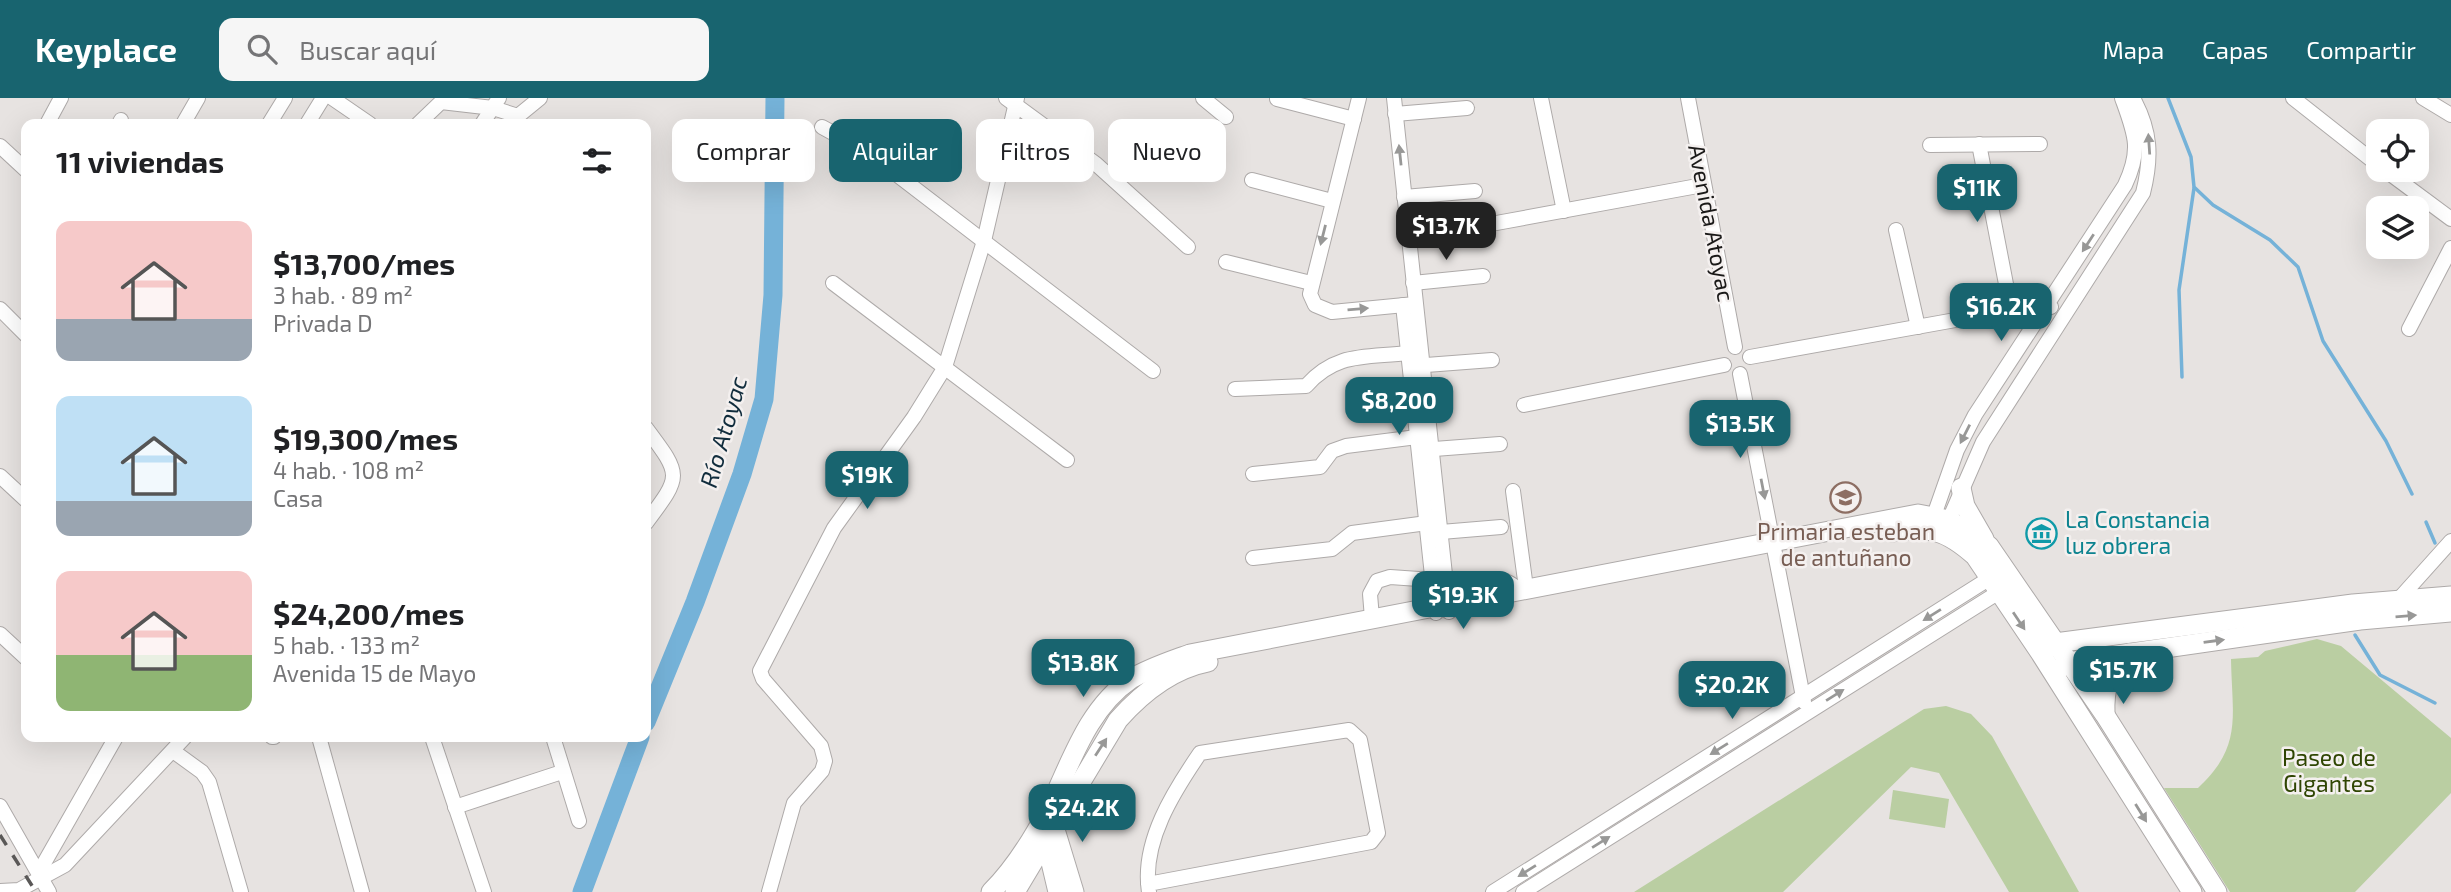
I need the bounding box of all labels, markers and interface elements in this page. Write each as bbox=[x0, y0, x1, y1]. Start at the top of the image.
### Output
search box bbox=[219, 18, 709, 81]
text: Keyplace bbox=[35, 29, 177, 69]
icon: search bbox=[243, 30, 281, 68]
text: Buscar aquí bbox=[299, 34, 436, 65]
text: Mapa bbox=[2103, 35, 2164, 64]
text: Capas bbox=[2202, 35, 2268, 64]
text: Compartir bbox=[2306, 35, 2416, 64]
chip: Comprar bbox=[672, 119, 815, 182]
chip: Alquilar bbox=[829, 119, 962, 182]
chip: Filtros bbox=[976, 119, 1094, 182]
chip: Nuevo bbox=[1108, 119, 1226, 182]
map controls bbox=[2366, 119, 2429, 259]
button: locate bbox=[2366, 119, 2429, 182]
one-way arrow bbox=[2143, 133, 2154, 155]
icon: filters bbox=[578, 142, 616, 180]
street label: Avenida Atoyac bbox=[1683, 142, 1741, 304]
text: 11 viviendas bbox=[56, 143, 224, 179]
one-way arrow bbox=[1394, 144, 1405, 166]
pin: $11K bbox=[1936, 164, 2018, 224]
text: $11K bbox=[1953, 173, 2001, 201]
button: layers bbox=[2366, 196, 2429, 259]
pin: $13.7K bbox=[1389, 202, 1503, 262]
text: $13.7K bbox=[1412, 211, 1480, 239]
one-way arrow bbox=[1317, 224, 1328, 246]
one-way arrow bbox=[2081, 233, 2094, 252]
text: $13,700/mes bbox=[273, 245, 455, 281]
icon: home bbox=[112, 249, 196, 333]
text: 3 hab. · 89 m² bbox=[273, 281, 413, 309]
pin: $16.2K bbox=[1944, 284, 2058, 343]
text: $16.2K bbox=[1966, 292, 2036, 320]
one-way arrow bbox=[1347, 303, 1369, 314]
text: Privada D bbox=[273, 309, 372, 337]
water label: Río Atoyac bbox=[693, 372, 752, 491]
pin: $8,200 bbox=[1342, 378, 1456, 437]
text: $8,200 bbox=[1361, 386, 1437, 414]
pin: $13.5K bbox=[1683, 400, 1797, 460]
text: $13.5K bbox=[1705, 409, 1775, 437]
text: $19,300/mes bbox=[273, 420, 458, 456]
icon: home bbox=[112, 424, 196, 508]
one-way arrow bbox=[1960, 424, 1971, 444]
pin: $19K bbox=[826, 452, 908, 511]
text: 4 hab. · 108 m² bbox=[273, 456, 424, 484]
text: $19K bbox=[841, 460, 893, 488]
one-way arrow bbox=[1758, 478, 1769, 500]
school or university icon: Primaria esteban de antuñano bbox=[1829, 481, 1863, 515]
text: Casa bbox=[273, 484, 323, 512]
place label: La Constancia luz obrera bbox=[2065, 505, 2210, 559]
museum icon: La Constancia luz obrera bbox=[2025, 516, 2059, 550]
place label: Primaria esteban de antuñano bbox=[1757, 517, 1935, 571]
pin: $19.3K bbox=[1406, 572, 1520, 631]
text: $19.3K bbox=[1428, 580, 1498, 608]
text: $24,200/mes bbox=[273, 595, 464, 631]
icon: home bbox=[112, 599, 196, 683]
one-way arrow bbox=[1923, 608, 1942, 621]
one-way arrow bbox=[2395, 610, 2417, 621]
one-way arrow bbox=[2012, 612, 2026, 630]
text: 5 hab. · 133 m² bbox=[273, 631, 420, 659]
one-way arrow bbox=[2203, 635, 2225, 646]
pin: $13.8K bbox=[1026, 640, 1140, 699]
pin: $15.7K bbox=[2066, 646, 2180, 706]
text: $13.8K bbox=[1048, 648, 1118, 676]
text: $15.7K bbox=[2089, 655, 2157, 683]
text: Avenida 15 de Mayo bbox=[273, 659, 476, 687]
pin: $20.2K bbox=[1675, 662, 1789, 721]
text: $20.2K bbox=[1695, 670, 1769, 698]
one-way arrow bbox=[1825, 688, 1845, 701]
one-way arrow bbox=[1094, 737, 1107, 756]
one-way arrow bbox=[1710, 743, 1729, 756]
park label: Paseo de Gigantes bbox=[2282, 743, 2376, 797]
pin: $24.2K bbox=[1025, 784, 1139, 844]
text: $24.2K bbox=[1045, 793, 1119, 821]
one-way arrow bbox=[2135, 803, 2148, 822]
one-way arrow bbox=[1592, 836, 1611, 849]
one-way arrow bbox=[1517, 864, 1536, 877]

